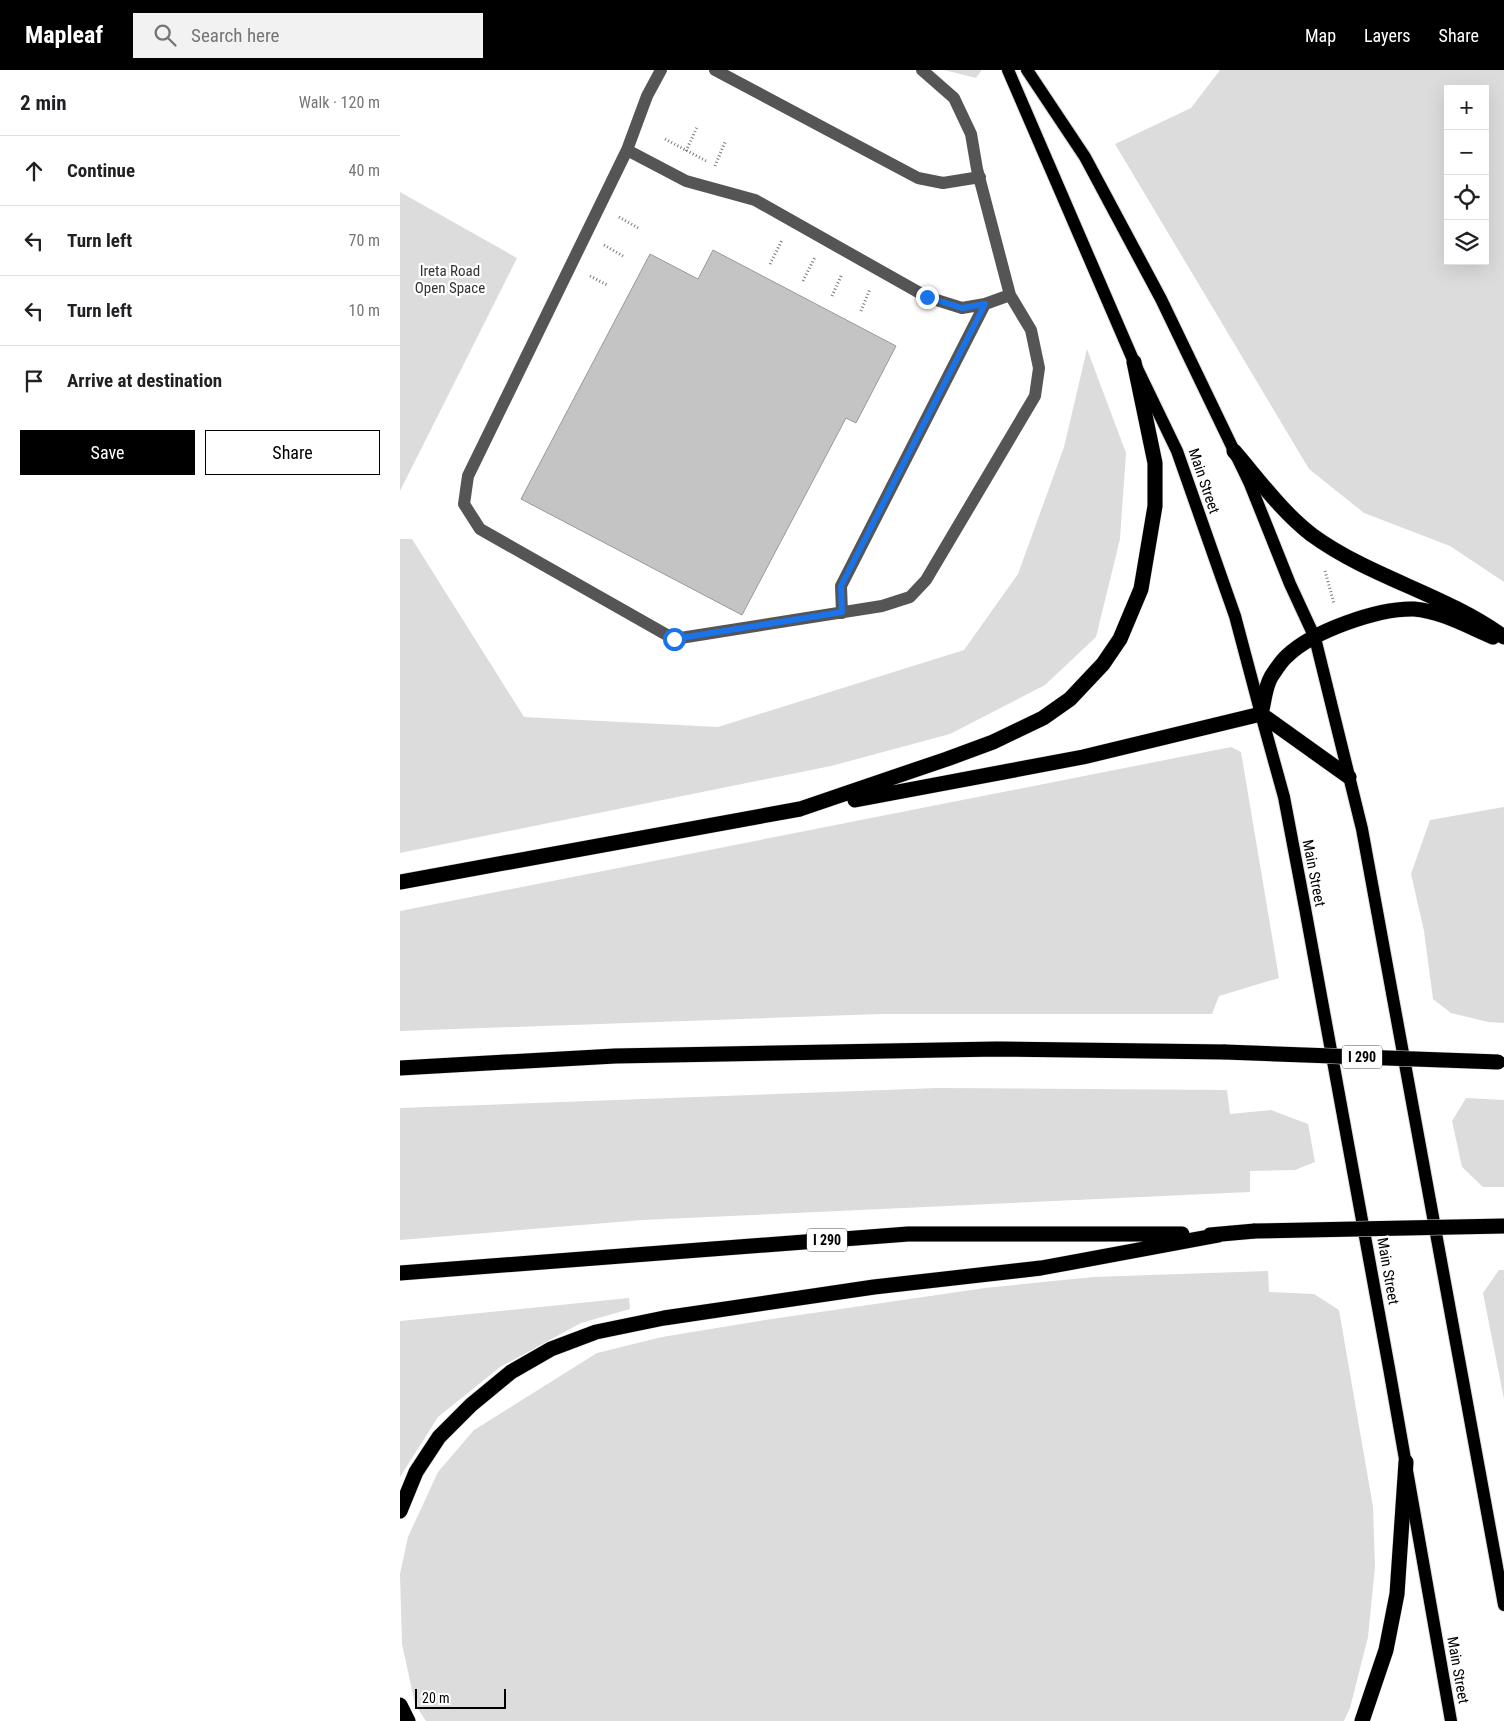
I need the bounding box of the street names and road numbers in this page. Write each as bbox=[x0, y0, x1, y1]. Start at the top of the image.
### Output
street label: Main Street bbox=[1184, 446, 1224, 516]
street label: Main Street bbox=[1299, 838, 1329, 908]
road number: I 290 bbox=[1342, 1046, 1382, 1069]
road number: I 290 bbox=[807, 1228, 847, 1252]
street label: Main Street bbox=[1373, 1236, 1403, 1306]
street label: Main Street bbox=[1443, 1635, 1473, 1705]

